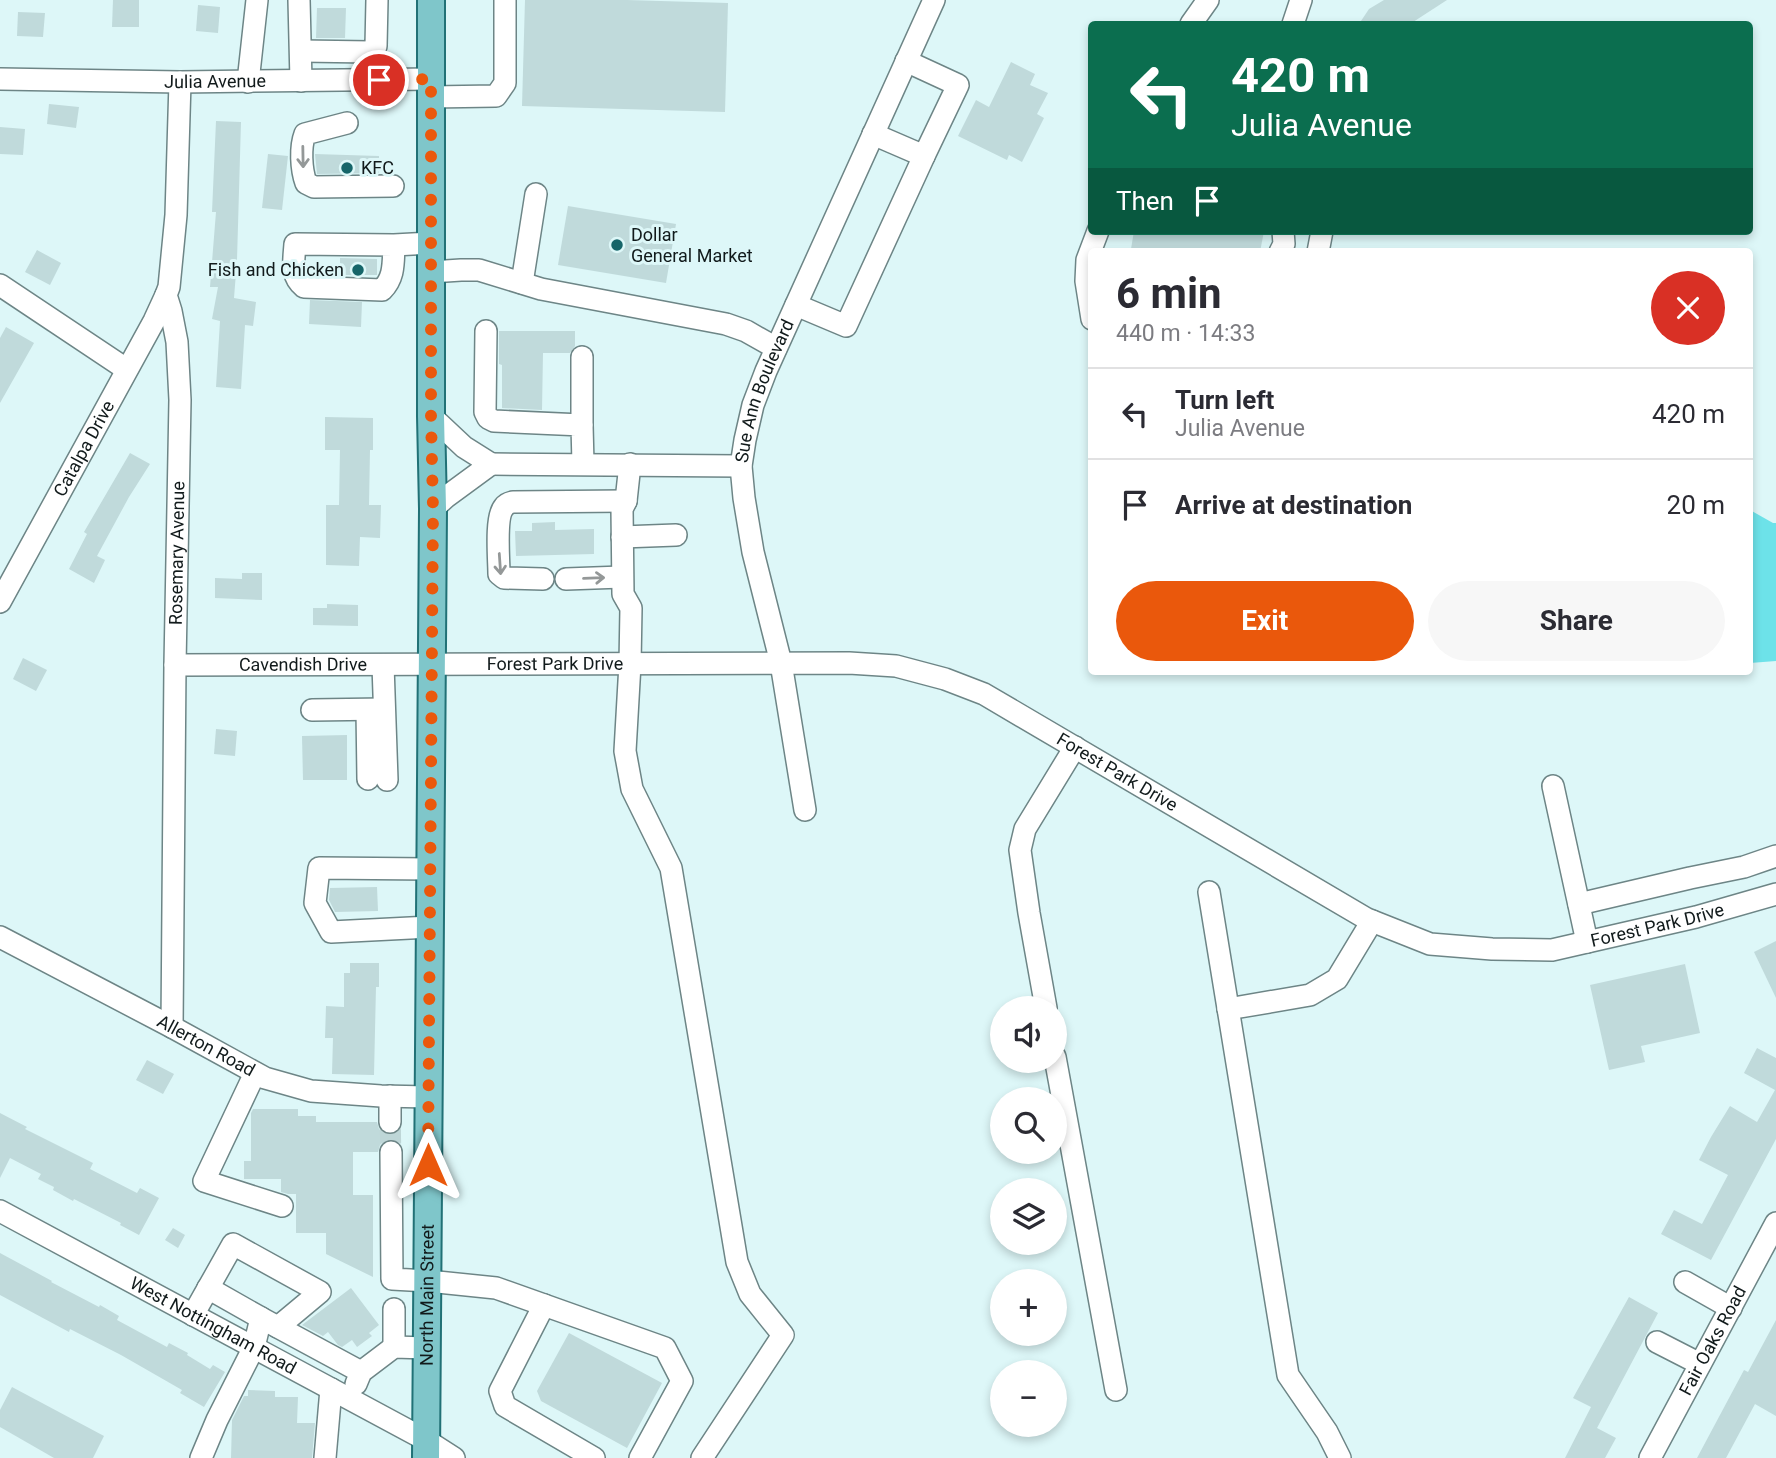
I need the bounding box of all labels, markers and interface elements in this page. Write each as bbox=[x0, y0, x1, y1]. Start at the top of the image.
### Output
text: 420 m bbox=[1231, 47, 1370, 104]
icon: left bbox=[1116, 49, 1207, 140]
pin bbox=[349, 50, 409, 110]
icon: arrive bbox=[360, 61, 398, 99]
street label: Julia Avenue bbox=[164, 70, 266, 92]
text: Julia Avenue bbox=[1231, 106, 1412, 144]
one-way arrow bbox=[296, 146, 310, 169]
place label: KFC bbox=[361, 157, 394, 178]
marker: KFC bbox=[339, 160, 355, 176]
icon: arrive bbox=[1188, 182, 1226, 220]
text: Then bbox=[1116, 186, 1174, 216]
place label: Dollar General Market bbox=[631, 224, 753, 266]
marker: Dollar General Market bbox=[609, 237, 625, 253]
place label: Fish and Chicken bbox=[208, 259, 344, 280]
marker: Fish and Chicken bbox=[350, 262, 366, 278]
text: 6 min bbox=[1116, 269, 1222, 318]
button: close bbox=[1651, 271, 1725, 345]
street label: Sue Ann Boulevard bbox=[731, 316, 798, 464]
text: 440 m · 14:33 bbox=[1116, 320, 1255, 347]
text: Turn left bbox=[1175, 385, 1274, 415]
icon: left bbox=[1116, 395, 1154, 433]
street label: Catalpa Drive bbox=[49, 397, 118, 500]
text: 420 m bbox=[1652, 399, 1725, 429]
text: Julia Avenue bbox=[1175, 415, 1305, 442]
street label: Rosemary Avenue bbox=[165, 481, 188, 625]
icon: arrive bbox=[1116, 486, 1154, 524]
text: Arrive at destination bbox=[1175, 490, 1412, 520]
text: 20 m bbox=[1667, 490, 1725, 520]
one-way arrow bbox=[494, 552, 507, 574]
one-way arrow bbox=[582, 571, 605, 584]
button: Exit bbox=[1116, 581, 1414, 661]
button: Share bbox=[1428, 581, 1725, 661]
street label: Cavendish Drive bbox=[239, 653, 367, 675]
street label: Forest Park Drive bbox=[487, 653, 623, 674]
street label: Forest Park Drive bbox=[1053, 728, 1182, 815]
street label: Forest Park Drive bbox=[1589, 898, 1726, 951]
map controls bbox=[990, 996, 1067, 1437]
button: sound bbox=[990, 996, 1067, 1073]
street label: Allerton Road bbox=[154, 1010, 259, 1081]
button: search bbox=[990, 1087, 1067, 1164]
position arrow bbox=[391, 1128, 465, 1202]
button: layers bbox=[990, 1178, 1067, 1255]
street label: North Main Street bbox=[416, 1224, 438, 1366]
button: + bbox=[990, 1269, 1067, 1346]
street label: West Nottingham Road bbox=[127, 1272, 300, 1378]
street label: Fair Oaks Road bbox=[1675, 1282, 1750, 1399]
button: − bbox=[990, 1360, 1067, 1437]

